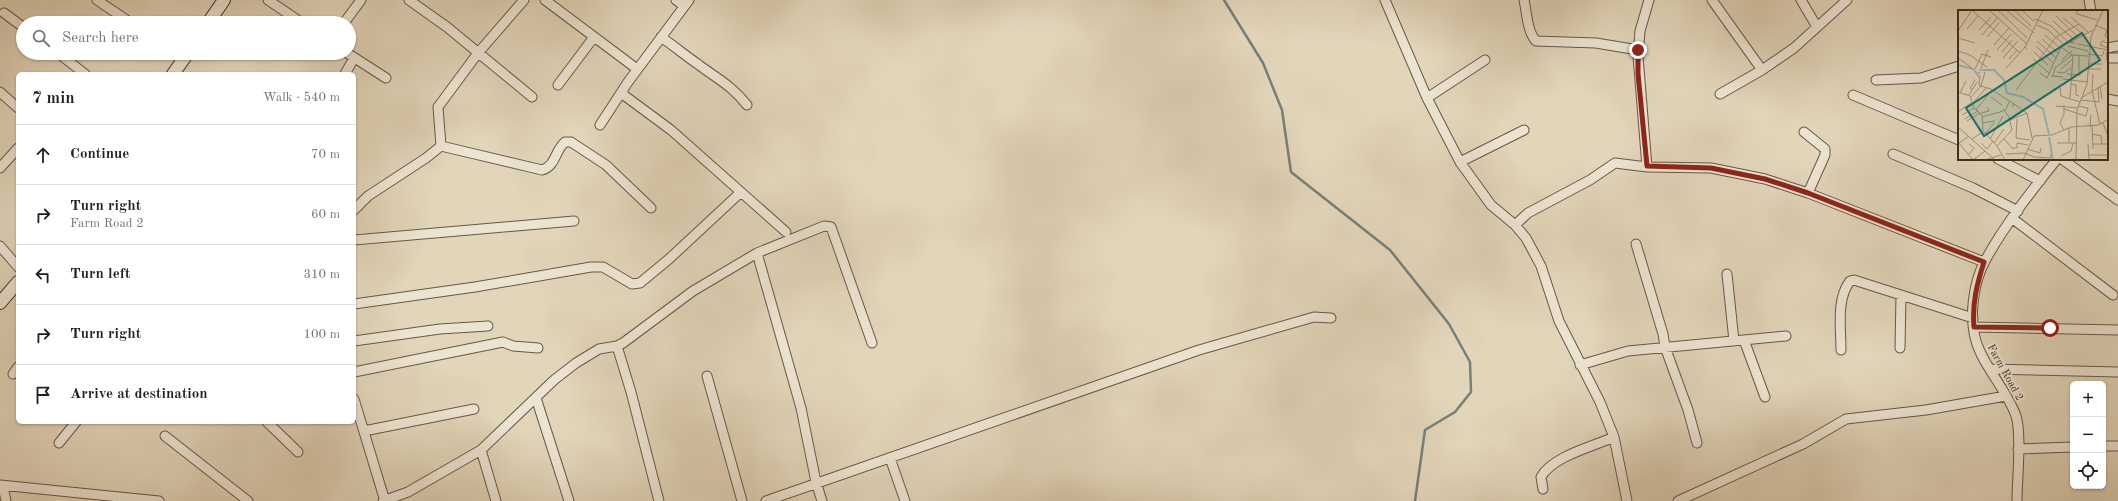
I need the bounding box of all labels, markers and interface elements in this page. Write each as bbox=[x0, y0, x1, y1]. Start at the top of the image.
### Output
inset map bbox=[1958, 10, 2108, 160]
search box bbox=[16, 16, 356, 60]
icon: search bbox=[30, 27, 52, 49]
text: Search here bbox=[62, 31, 139, 46]
route end bbox=[1629, 41, 1647, 59]
text: 7 min bbox=[32, 90, 75, 107]
text: Walk · 540 m bbox=[263, 91, 340, 104]
icon: ahead bbox=[32, 144, 54, 166]
text: Continue bbox=[70, 147, 129, 162]
text: 70 m bbox=[311, 148, 340, 161]
text: Turn right bbox=[70, 199, 141, 214]
icon: right bbox=[32, 204, 54, 226]
text: 60 m bbox=[311, 208, 340, 221]
text: Farm Road 2 bbox=[70, 217, 144, 230]
icon: left bbox=[32, 264, 54, 286]
text: Turn left bbox=[70, 267, 130, 282]
text: 310 m bbox=[303, 268, 340, 281]
route start bbox=[2041, 319, 2059, 337]
icon: right bbox=[32, 324, 54, 346]
text: Turn right bbox=[70, 327, 141, 342]
text: 100 m bbox=[303, 328, 340, 341]
street label: Farm Road 2 bbox=[1985, 343, 2025, 403]
map controls bbox=[2070, 381, 2106, 489]
button: + bbox=[2070, 381, 2106, 417]
icon: arrive bbox=[32, 384, 54, 406]
text: Arrive at destination bbox=[70, 387, 208, 402]
button: − bbox=[2070, 417, 2106, 453]
button: locate bbox=[2070, 453, 2106, 489]

